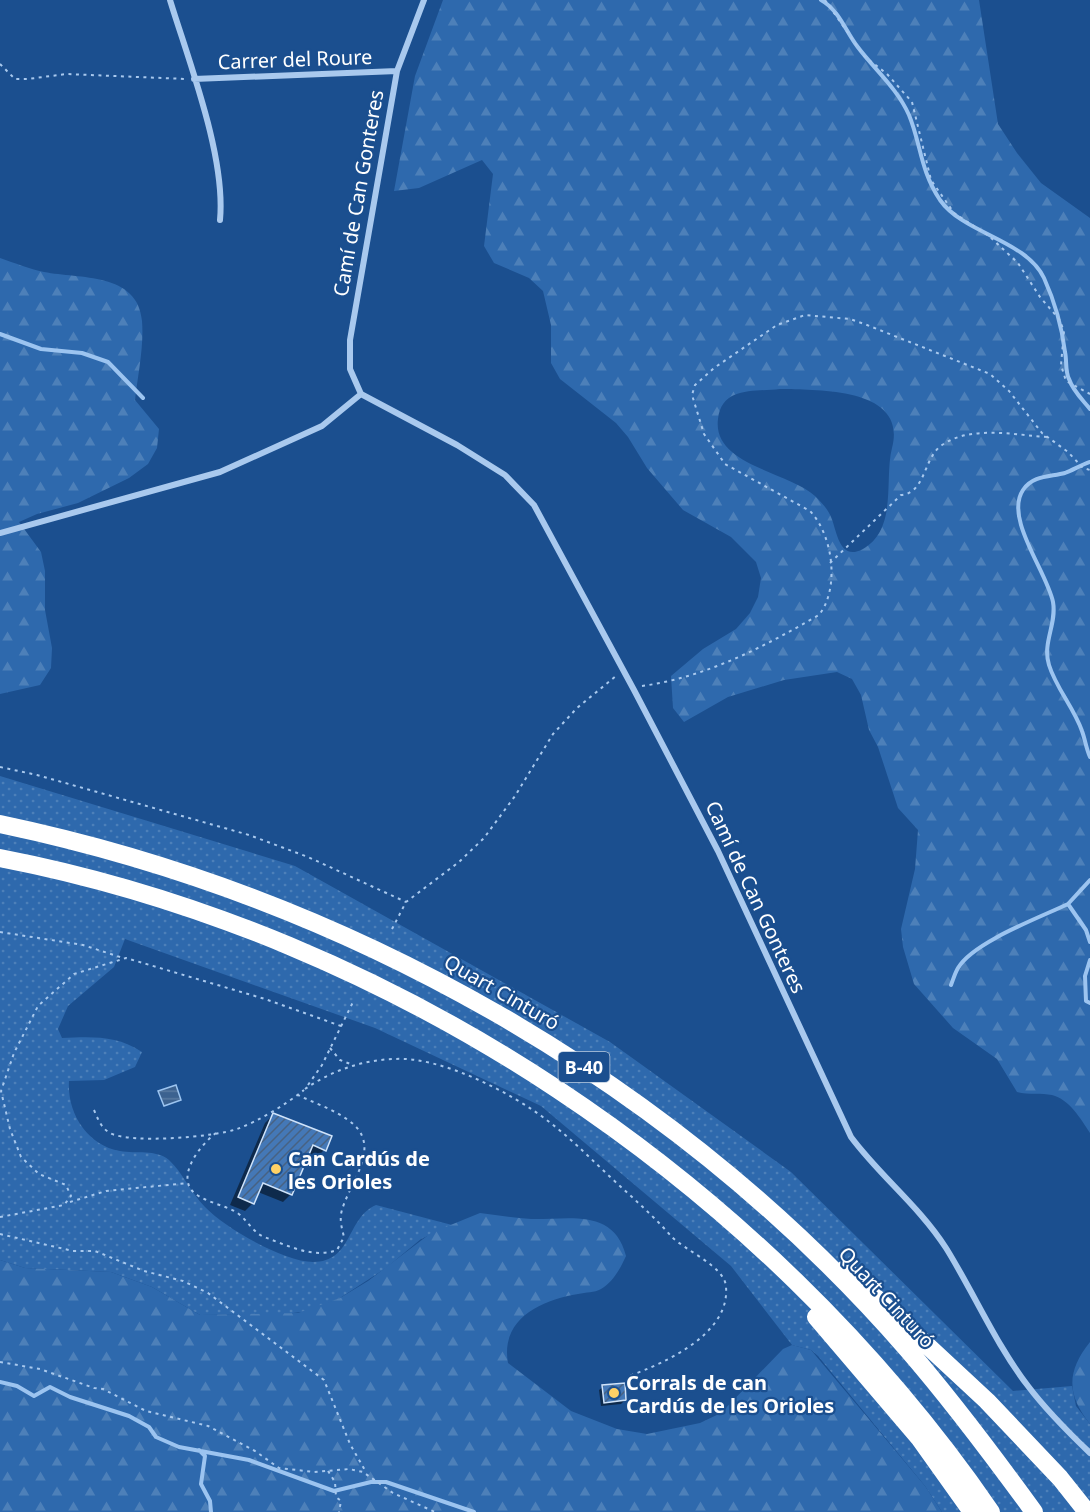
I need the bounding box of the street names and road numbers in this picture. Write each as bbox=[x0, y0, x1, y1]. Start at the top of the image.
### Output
street label: Carrer del Roure bbox=[217, 43, 373, 75]
street label: Camí de Can Gonteres bbox=[327, 88, 389, 298]
street label: Camí de Can Gonteres bbox=[700, 796, 812, 998]
street label: Quart Cinturó bbox=[439, 948, 565, 1036]
road number: B-40 bbox=[558, 1052, 610, 1082]
street label: Quart Cinturó bbox=[833, 1240, 941, 1354]

